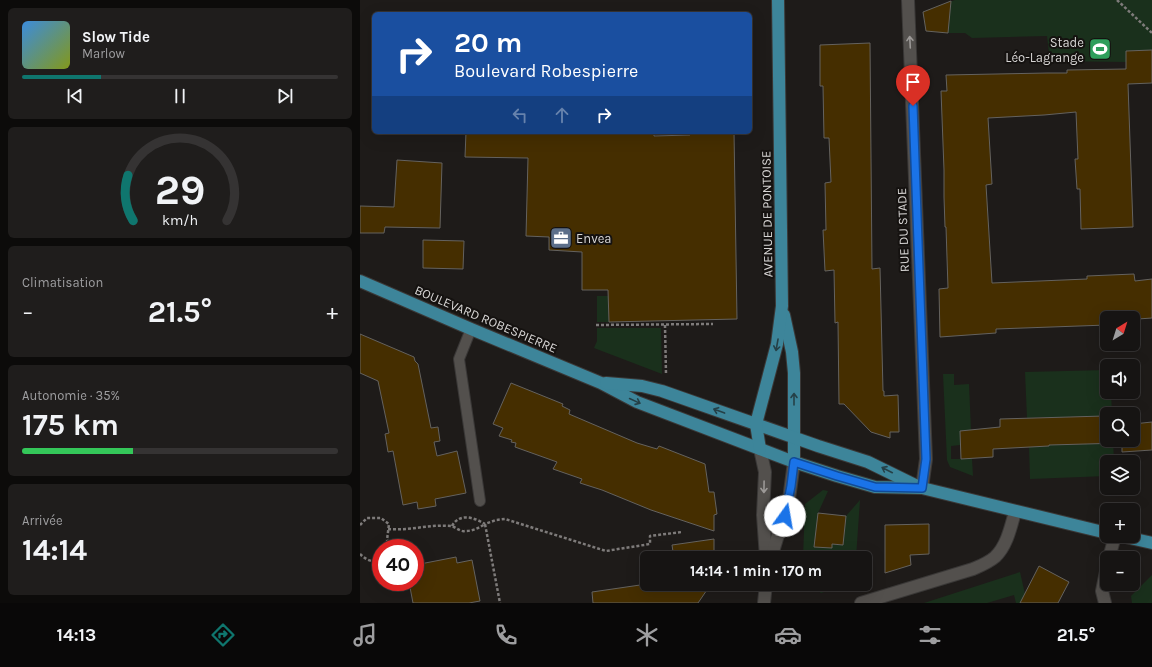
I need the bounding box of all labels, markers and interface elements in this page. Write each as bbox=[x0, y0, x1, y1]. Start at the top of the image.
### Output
text: 20 m bbox=[454, 26, 522, 59]
text: Slow Tide bbox=[82, 28, 150, 46]
icon: right bbox=[388, 28, 440, 80]
place label: Stade Léo-Lagrange bbox=[1005, 35, 1084, 65]
one-way arrow bbox=[907, 36, 914, 49]
sports icon: Stade Léo-Lagrange bbox=[1087, 36, 1113, 62]
text: Marlow bbox=[82, 46, 125, 61]
text: Boulevard Robespierre bbox=[454, 60, 638, 82]
pin bbox=[896, 65, 930, 106]
icon: arrive bbox=[902, 71, 924, 93]
icon: previous bbox=[64, 85, 86, 107]
icon: pause bbox=[169, 85, 191, 107]
icon: next bbox=[274, 85, 296, 107]
icon: left bbox=[509, 104, 531, 126]
icon: ahead bbox=[551, 104, 573, 126]
icon: right bbox=[593, 104, 615, 126]
street label: AVENUE DE PONTOISE bbox=[758, 151, 776, 277]
text: 29 bbox=[155, 165, 205, 213]
street label: RUE DU STADE bbox=[894, 188, 912, 272]
text: km/h bbox=[162, 211, 198, 228]
office icon: Envea bbox=[548, 225, 574, 251]
place label: Envea bbox=[576, 231, 612, 246]
text: Climatisation bbox=[22, 275, 103, 290]
street label: BOULEVARD ROBESPIERRE bbox=[413, 282, 559, 356]
text: 21.5° bbox=[148, 294, 212, 330]
text: − bbox=[22, 299, 34, 325]
text: + bbox=[326, 299, 338, 325]
north arrow bbox=[1100, 311, 1140, 351]
map controls bbox=[1100, 311, 1140, 591]
one-way arrow bbox=[772, 338, 780, 351]
button: sound bbox=[1100, 359, 1140, 399]
text: Autonomie · 35% bbox=[22, 388, 120, 403]
one-way arrow bbox=[790, 393, 798, 406]
one-way arrow bbox=[629, 397, 641, 405]
text: 175 km bbox=[22, 407, 119, 443]
one-way arrow bbox=[714, 407, 726, 415]
button: search bbox=[1100, 407, 1140, 447]
button: layers bbox=[1100, 455, 1140, 495]
one-way arrow bbox=[881, 466, 893, 473]
one-way arrow bbox=[760, 480, 768, 493]
position arrow bbox=[764, 495, 806, 537]
button: + bbox=[1100, 503, 1140, 543]
text: Arrivée bbox=[22, 513, 63, 528]
text: 14:14 bbox=[22, 532, 87, 568]
speed limit sign: 40 bbox=[372, 539, 424, 591]
button: − bbox=[1100, 551, 1140, 591]
text: 14:14 · 1 min · 170 m bbox=[690, 562, 822, 580]
icon: directions bbox=[209, 621, 237, 649]
icon: music bbox=[351, 621, 379, 649]
icon: phone bbox=[492, 621, 520, 649]
icon: climate bbox=[633, 621, 661, 649]
icon: car bbox=[774, 621, 802, 649]
icon: filters bbox=[916, 621, 944, 649]
text: 14:13 bbox=[57, 624, 96, 646]
text: 21.5° bbox=[1057, 624, 1095, 646]

